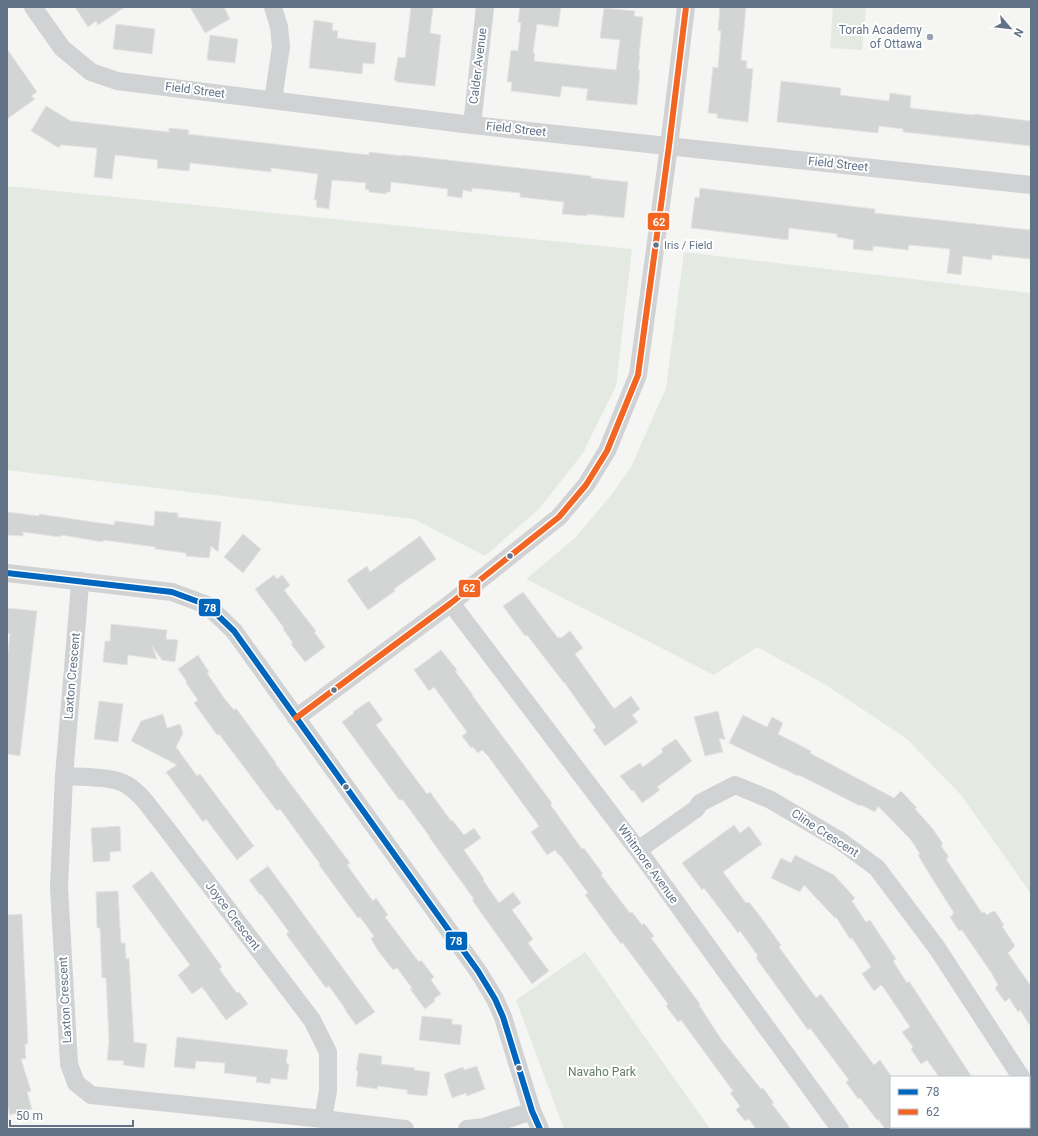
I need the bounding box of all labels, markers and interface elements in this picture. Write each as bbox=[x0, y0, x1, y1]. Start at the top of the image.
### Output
north arrow bbox=[990, 8, 1030, 48]
place label: Torah Academy of Ottawa bbox=[839, 23, 922, 51]
text: N bbox=[1011, 26, 1026, 39]
street label: Calder Avenue bbox=[466, 27, 490, 105]
marker: Torah Academy of Ottawa bbox=[925, 32, 935, 42]
street label: Field Street bbox=[164, 79, 226, 101]
street label: Field Street bbox=[485, 119, 547, 139]
street label: Field Street bbox=[807, 154, 869, 174]
line badge: 62 bbox=[647, 212, 670, 231]
text: 62 bbox=[653, 216, 665, 229]
place label: Iris / Field bbox=[664, 239, 713, 252]
marker: Iris / Field bbox=[651, 240, 661, 250]
unlabelled marker bbox=[505, 551, 515, 561]
line badge: 62 bbox=[458, 579, 481, 598]
text: 62 bbox=[463, 582, 475, 595]
line badge: 78 bbox=[198, 598, 221, 617]
text: 78 bbox=[204, 602, 216, 615]
street label: Laxton Crescent bbox=[61, 632, 83, 720]
unlabelled marker bbox=[329, 685, 339, 695]
unlabelled marker bbox=[341, 782, 351, 792]
street label: Cline Crescent bbox=[789, 806, 861, 860]
street label: Whitmore Avenue bbox=[615, 822, 681, 906]
street label: Joyce Crescent bbox=[203, 879, 263, 953]
line badge: 78 bbox=[445, 931, 468, 951]
text: 78 bbox=[450, 935, 462, 948]
street label: Laxton Crescent bbox=[56, 956, 74, 1044]
unlabelled marker bbox=[514, 1063, 524, 1073]
park label: Navaho Park bbox=[568, 1065, 637, 1079]
legend bbox=[890, 1076, 1030, 1128]
text: 78 bbox=[926, 1085, 940, 1099]
scale bar bbox=[10, 1102, 133, 1128]
text: 62 bbox=[926, 1105, 940, 1119]
text: 50 m bbox=[16, 1109, 43, 1123]

